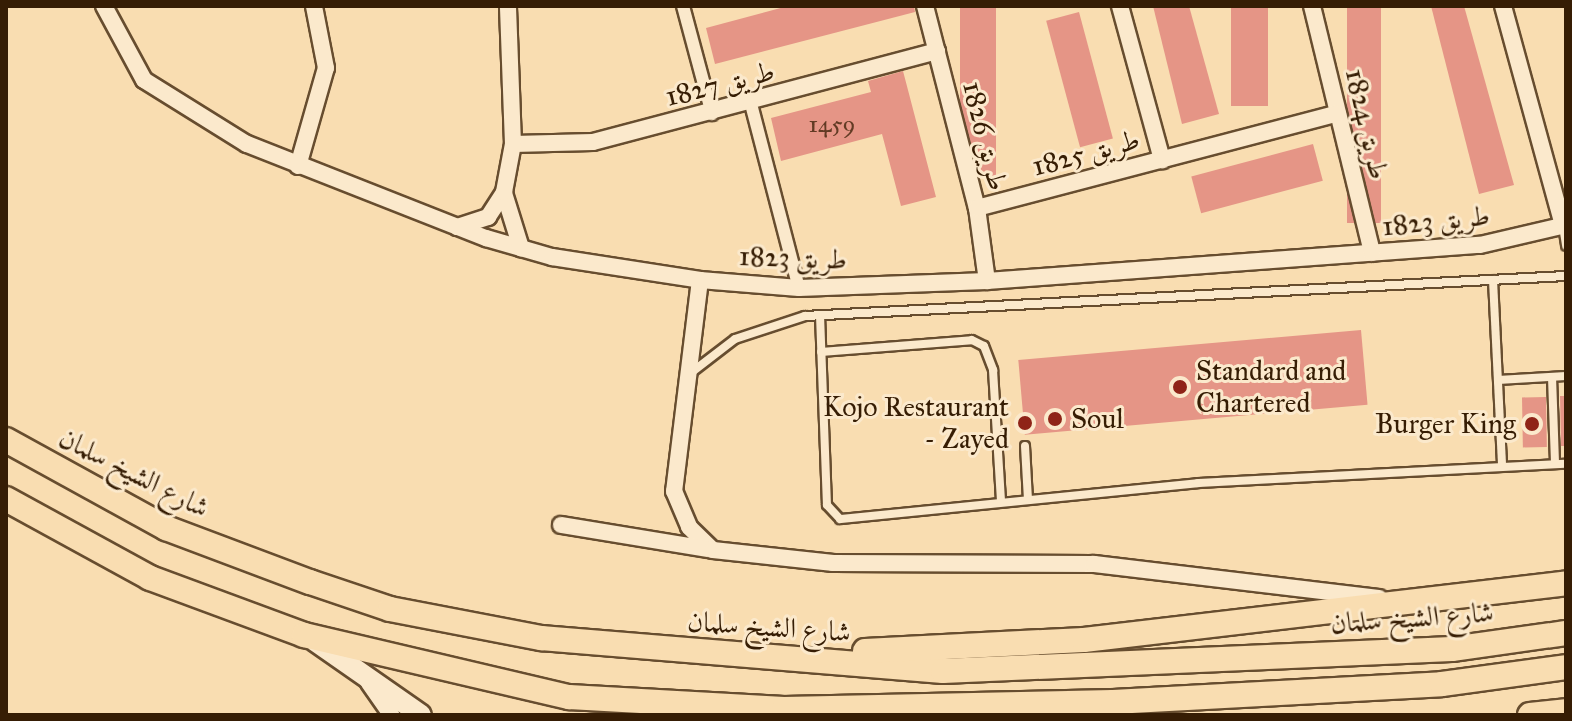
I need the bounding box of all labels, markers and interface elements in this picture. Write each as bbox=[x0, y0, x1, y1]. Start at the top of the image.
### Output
street label: طريق 1827 bbox=[662, 54, 778, 114]
street label: طريق 1824 bbox=[1338, 65, 1396, 183]
street label: طريق 1826 bbox=[955, 78, 1015, 194]
house number: 1459 bbox=[809, 111, 855, 139]
street label: طريق 1825 bbox=[1029, 123, 1143, 183]
street label: طريق 1823 bbox=[1380, 199, 1492, 243]
street label: طريق 1823 bbox=[738, 239, 848, 277]
place label: Standard and Chartered bbox=[1196, 354, 1346, 420]
marker: Standard and Chartered bbox=[1171, 378, 1189, 396]
place label: Kojo Restaurant - Zayed bbox=[823, 390, 1009, 456]
place label: Soul bbox=[1071, 402, 1124, 436]
place label: Burger King bbox=[1375, 407, 1516, 441]
marker: Soul bbox=[1046, 410, 1064, 428]
marker: Kojo Restaurant - Zayed bbox=[1016, 414, 1034, 432]
marker: Burger King bbox=[1523, 415, 1541, 433]
street label: شارع الشيخ سلمان bbox=[53, 421, 215, 525]
street label: شارع الشيخ سلمان bbox=[1329, 596, 1495, 640]
street label: شارع الشيخ سلمان bbox=[686, 605, 852, 649]

